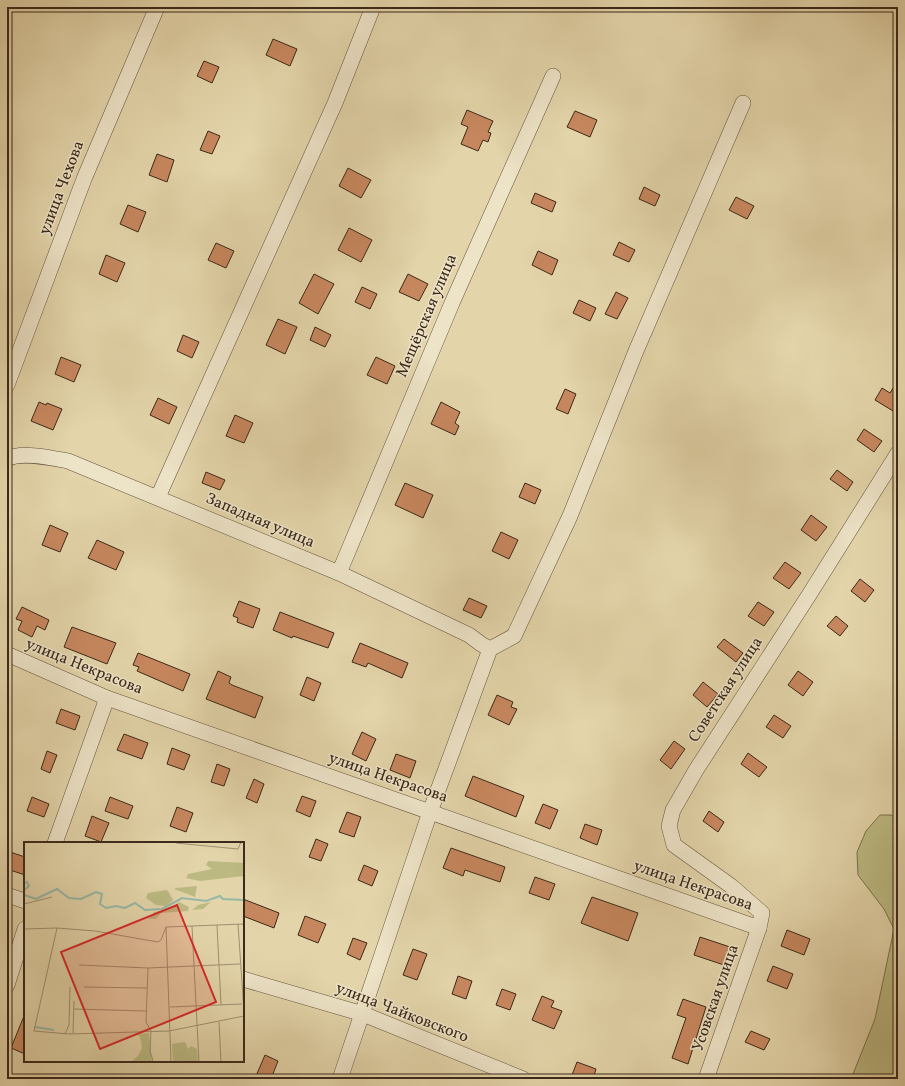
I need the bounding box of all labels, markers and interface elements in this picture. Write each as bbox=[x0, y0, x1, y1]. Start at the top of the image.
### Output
street label: улица Чехова bbox=[34, 138, 90, 238]
street label: Мещёрская улица bbox=[391, 251, 463, 381]
street label: Западная улица bbox=[202, 488, 318, 554]
street label: улица Некрасова bbox=[22, 633, 146, 701]
street label: Советская улица bbox=[684, 633, 768, 747]
street label: улица Некрасова bbox=[325, 747, 451, 809]
inset map bbox=[24, 842, 244, 1062]
street label: улица Некрасова bbox=[630, 855, 756, 917]
street label: Усовская улица bbox=[687, 941, 745, 1054]
street label: улица Чайковского bbox=[332, 977, 472, 1049]

